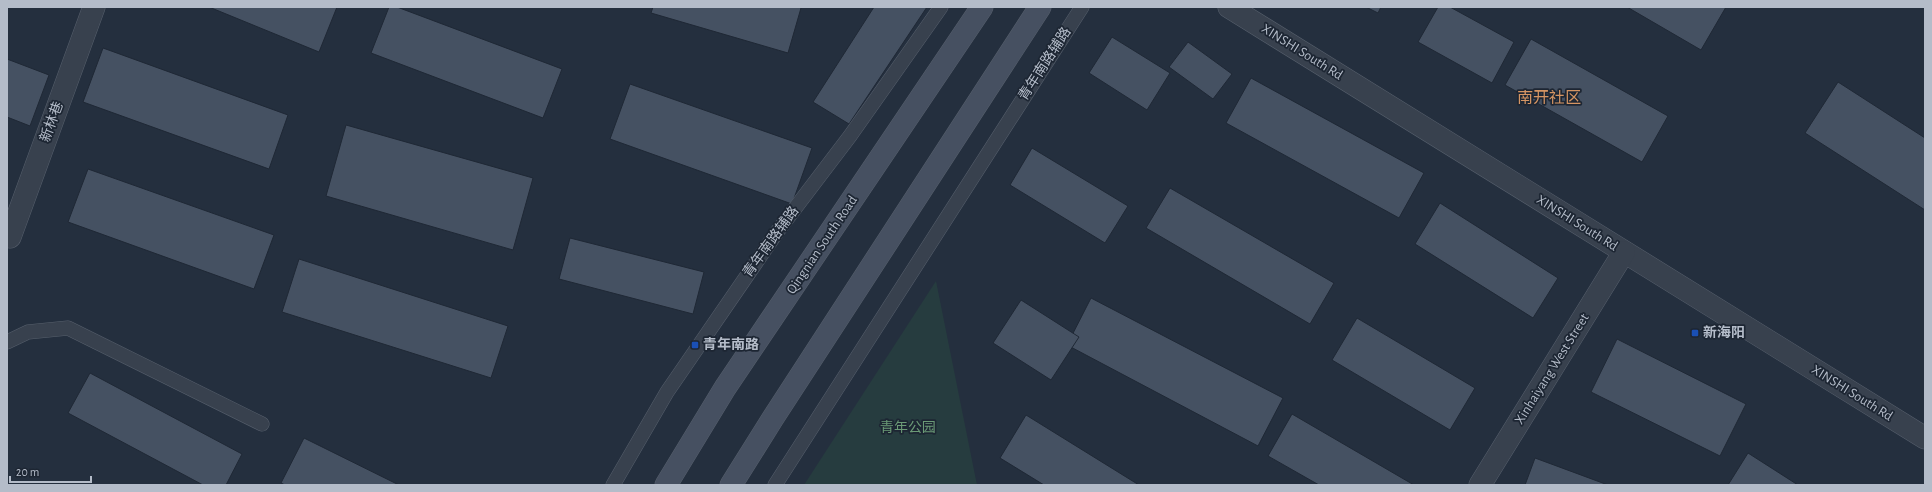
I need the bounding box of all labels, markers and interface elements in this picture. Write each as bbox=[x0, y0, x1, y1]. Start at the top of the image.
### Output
street label: XINSHI South Rd bbox=[1259, 21, 1345, 83]
street label: 青年南路辅路 bbox=[1015, 24, 1074, 103]
district label: 南开社区 bbox=[1517, 90, 1581, 106]
street label: 新林巷 bbox=[37, 100, 66, 144]
street label: XINSHI South Rd bbox=[1534, 192, 1620, 254]
street label: Qingnian South Road bbox=[784, 193, 860, 297]
street label: 青年南路辅路 bbox=[740, 203, 801, 280]
street label: Xinhaiyang West Street bbox=[1512, 311, 1592, 427]
place label: 新海阳 bbox=[1703, 325, 1745, 340]
marker: 新海阳 bbox=[1690, 328, 1700, 338]
place label: 青年南路 bbox=[703, 336, 759, 352]
marker: 青年南路 bbox=[690, 340, 700, 350]
street label: XINSHI South Rd bbox=[1809, 362, 1895, 424]
park label: 青年公园 bbox=[880, 420, 936, 435]
scale bar bbox=[10, 458, 91, 484]
text: 20 m bbox=[16, 466, 39, 478]

